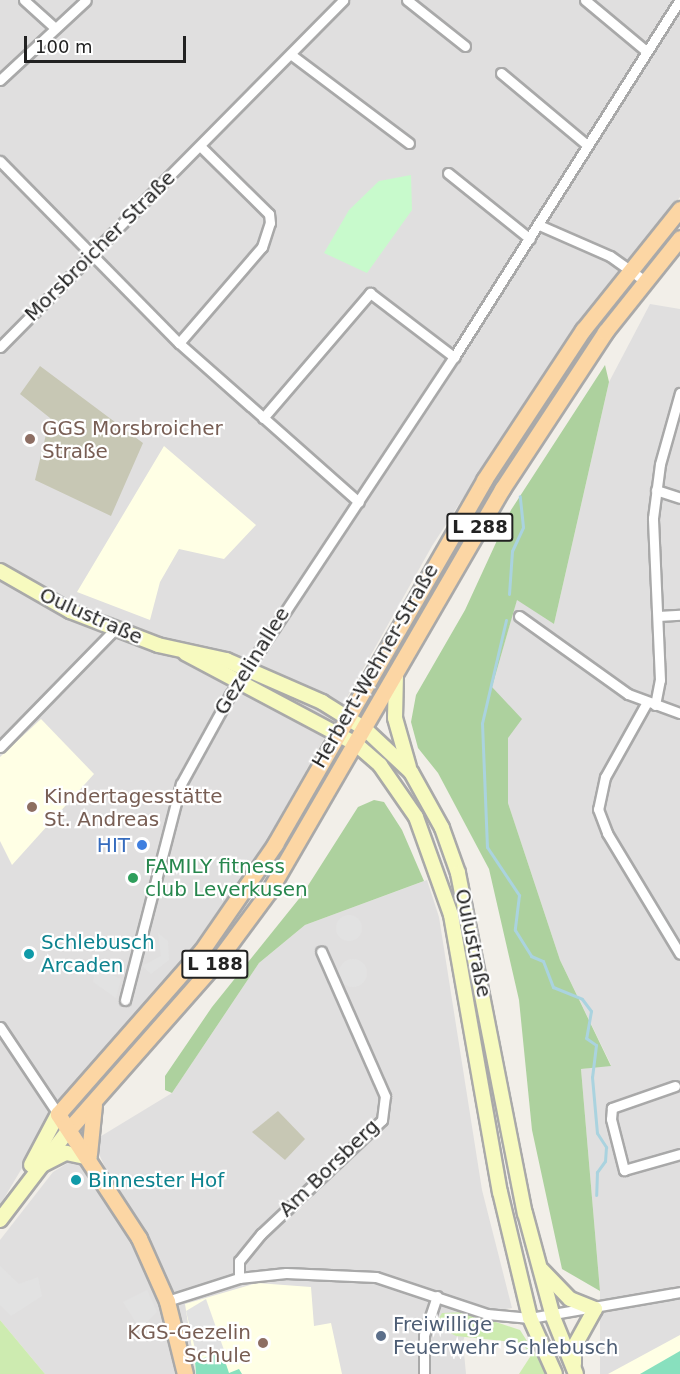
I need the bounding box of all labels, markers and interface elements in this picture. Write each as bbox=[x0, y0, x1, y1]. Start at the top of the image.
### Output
scale bar bbox=[27, 24, 189, 62]
text: 100 m bbox=[35, 36, 93, 57]
street label: Morsbroicher Straße bbox=[20, 166, 180, 326]
place label: GGS Morsbroicher Straße bbox=[42, 416, 223, 463]
marker: GGS Morsbroicher Straße bbox=[23, 432, 37, 446]
road number: L 288 bbox=[446, 512, 514, 542]
street label: Herbert-Wehner-Straße bbox=[307, 560, 443, 772]
street label: Oulustraße bbox=[36, 583, 146, 649]
street label: Gezelinallee bbox=[209, 603, 295, 719]
place label: Kindertagesstätte St. Andreas bbox=[44, 784, 223, 831]
marker: Kindertagesstätte St. Andreas bbox=[25, 800, 39, 814]
place label: HIT bbox=[97, 833, 130, 857]
marker: HIT bbox=[135, 838, 149, 852]
place label: FAMILY fitness club Leverkusen bbox=[145, 855, 308, 902]
marker: FAMILY fitness club Leverkusen bbox=[126, 871, 140, 885]
street label: Oulustraße bbox=[450, 887, 496, 999]
place label: Schlebusch Arcaden bbox=[41, 930, 155, 977]
marker: Schlebusch Arcaden bbox=[22, 947, 36, 961]
road number: L 188 bbox=[180, 949, 250, 979]
street label: Am Borsberg bbox=[274, 1114, 384, 1222]
place label: Binnester Hof bbox=[88, 1168, 224, 1192]
marker: Binnester Hof bbox=[69, 1173, 83, 1187]
place label: Freiwillige Feuerwehr Schlebusch bbox=[393, 1312, 619, 1359]
place label: KGS-Gezelin Schule bbox=[127, 1320, 251, 1367]
marker: Freiwillige Feuerwehr Schlebusch bbox=[374, 1329, 388, 1343]
marker: KGS-Gezelin Schule bbox=[256, 1336, 270, 1350]

